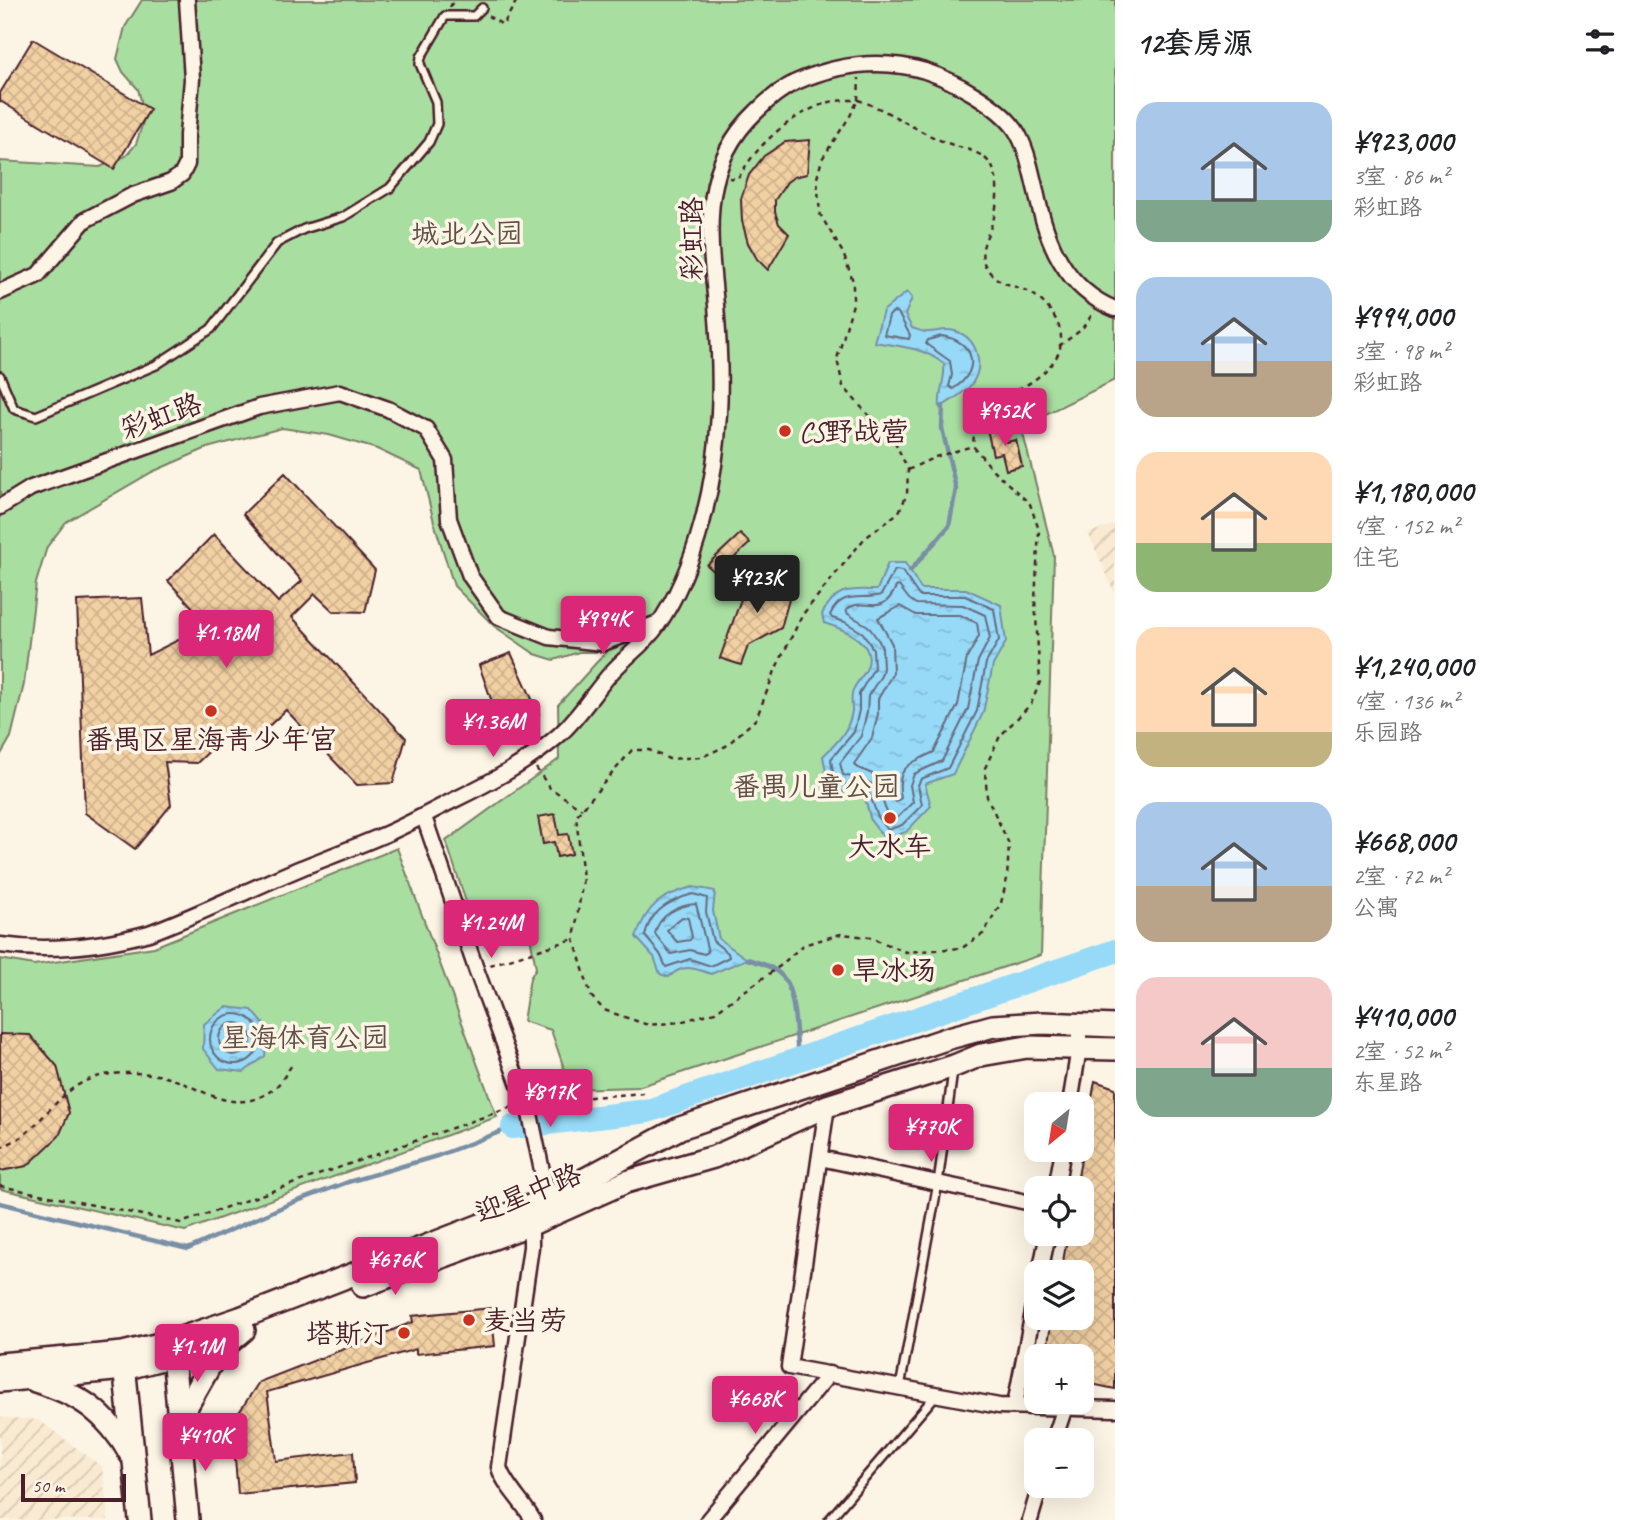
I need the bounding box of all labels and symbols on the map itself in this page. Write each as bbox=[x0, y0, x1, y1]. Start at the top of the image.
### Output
street label: 彩虹路 bbox=[674, 197, 709, 281]
park label: 城北公园 bbox=[411, 216, 523, 251]
street label: 彩虹路 bbox=[116, 385, 206, 447]
pin: ¥952K bbox=[956, 388, 1054, 448]
place label: CS野战营 bbox=[799, 414, 909, 449]
marker: CS野战营 bbox=[777, 423, 793, 439]
pin: ¥923K bbox=[708, 556, 806, 615]
pin: ¥994K bbox=[554, 596, 652, 656]
pin: ¥1.18M bbox=[169, 610, 283, 670]
pin: ¥1.36M bbox=[436, 700, 550, 759]
marker: 番禺区星海青少年宫 bbox=[203, 703, 219, 719]
place label: 番禺区星海青少年宫 bbox=[85, 722, 337, 757]
park label: 番禺儿童公园 bbox=[732, 769, 900, 804]
marker: 大水车 bbox=[882, 810, 898, 826]
place label: 大水车 bbox=[848, 829, 932, 864]
pin: ¥1.24M bbox=[434, 900, 548, 960]
place label: 旱冰场 bbox=[852, 953, 936, 988]
marker: 旱冰场 bbox=[830, 962, 846, 978]
park label: 星海体育公园 bbox=[221, 1020, 389, 1055]
pin: ¥817K bbox=[501, 1070, 599, 1129]
north arrow bbox=[1024, 1092, 1094, 1162]
pin: ¥770K bbox=[882, 1104, 980, 1164]
street label: 迎星中路 bbox=[470, 1156, 586, 1230]
pin: ¥676K bbox=[346, 1238, 444, 1297]
place label: 麦当劳 bbox=[483, 1303, 567, 1338]
marker: 麦当劳 bbox=[461, 1312, 477, 1328]
place label: 塔斯汀 bbox=[306, 1316, 390, 1351]
pin: ¥1.1M bbox=[148, 1324, 246, 1384]
marker: 塔斯汀 bbox=[396, 1325, 412, 1341]
pin: ¥668K bbox=[706, 1376, 804, 1436]
pin: ¥410K bbox=[156, 1414, 254, 1473]
scale bar bbox=[21, 1471, 126, 1503]

